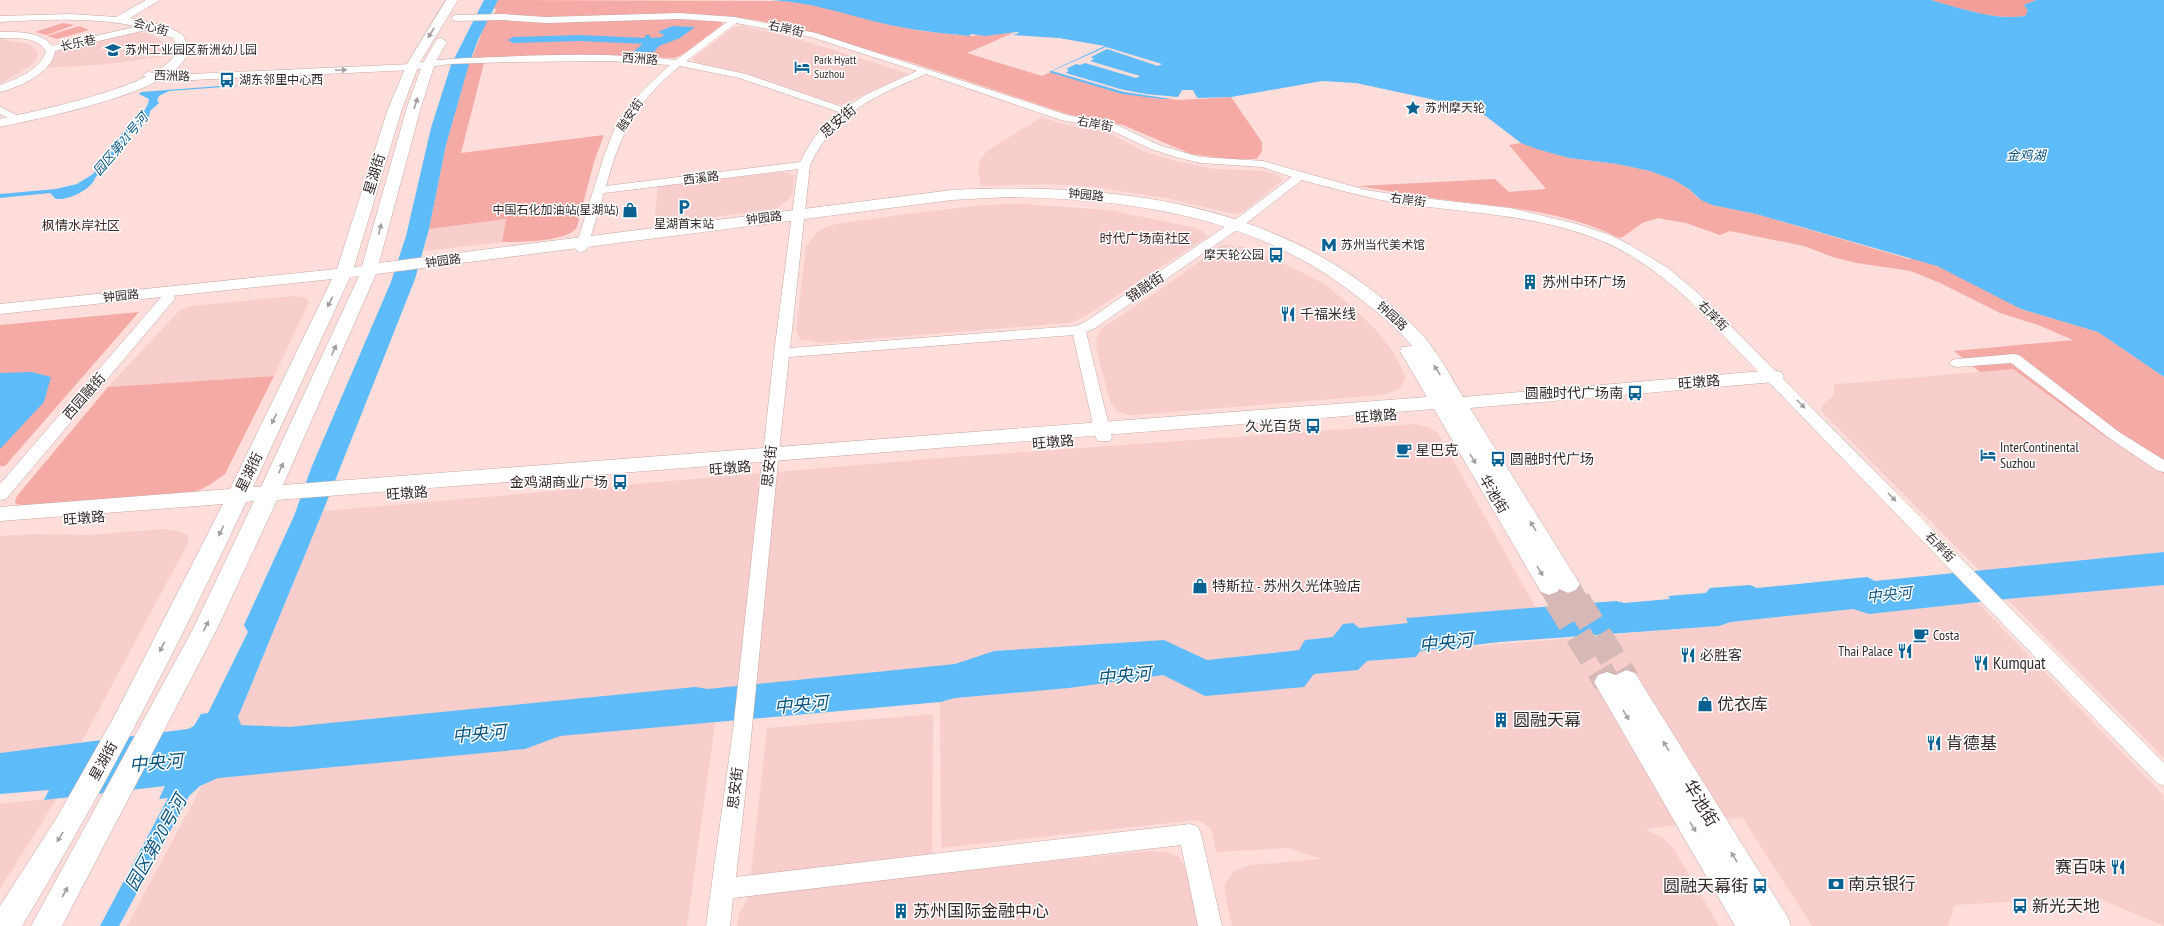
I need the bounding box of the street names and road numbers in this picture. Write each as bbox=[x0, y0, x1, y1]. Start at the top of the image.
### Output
street label: 会心街 bbox=[132, 14, 171, 39]
street label: 右岸街 bbox=[767, 17, 805, 40]
street label: 长乐巷 bbox=[59, 31, 97, 54]
street label: 西洲路 bbox=[622, 50, 659, 67]
street label: 西洲路 bbox=[154, 67, 190, 84]
street label: 融安街 bbox=[613, 96, 646, 134]
street label: 思安街 bbox=[816, 100, 860, 142]
street label: 右岸街 bbox=[1076, 113, 1114, 134]
street label: 星湖街 bbox=[359, 151, 389, 197]
street label: 西溪路 bbox=[682, 168, 720, 187]
street label: 钟园路 bbox=[1067, 185, 1105, 204]
street label: 右岸街 bbox=[1389, 190, 1427, 209]
street label: 钟园路 bbox=[745, 208, 783, 227]
street label: 钟园路 bbox=[424, 251, 462, 270]
street label: 锦融街 bbox=[1123, 268, 1167, 306]
street label: 钟园路 bbox=[102, 286, 140, 305]
street label: 钟园路 bbox=[1374, 298, 1411, 333]
street label: 右岸街 bbox=[1695, 298, 1731, 334]
street label: 西园融街 bbox=[59, 369, 109, 423]
street label: 旺墩路 bbox=[1677, 371, 1721, 393]
street label: 旺墩路 bbox=[1354, 405, 1398, 427]
street label: 旺墩路 bbox=[1031, 431, 1075, 453]
street label: 思安街 bbox=[758, 444, 780, 488]
street label: 星湖街 bbox=[232, 449, 266, 495]
street label: 旺墩路 bbox=[708, 457, 752, 479]
street label: 华池街 bbox=[1475, 471, 1513, 517]
street label: 旺墩路 bbox=[385, 483, 429, 503]
street label: 旺墩路 bbox=[62, 507, 106, 529]
street label: 右岸街 bbox=[1922, 528, 1958, 565]
street label: 星湖街 bbox=[85, 738, 121, 784]
street label: 思安街 bbox=[724, 766, 746, 810]
street label: 华池街 bbox=[1678, 775, 1724, 831]

